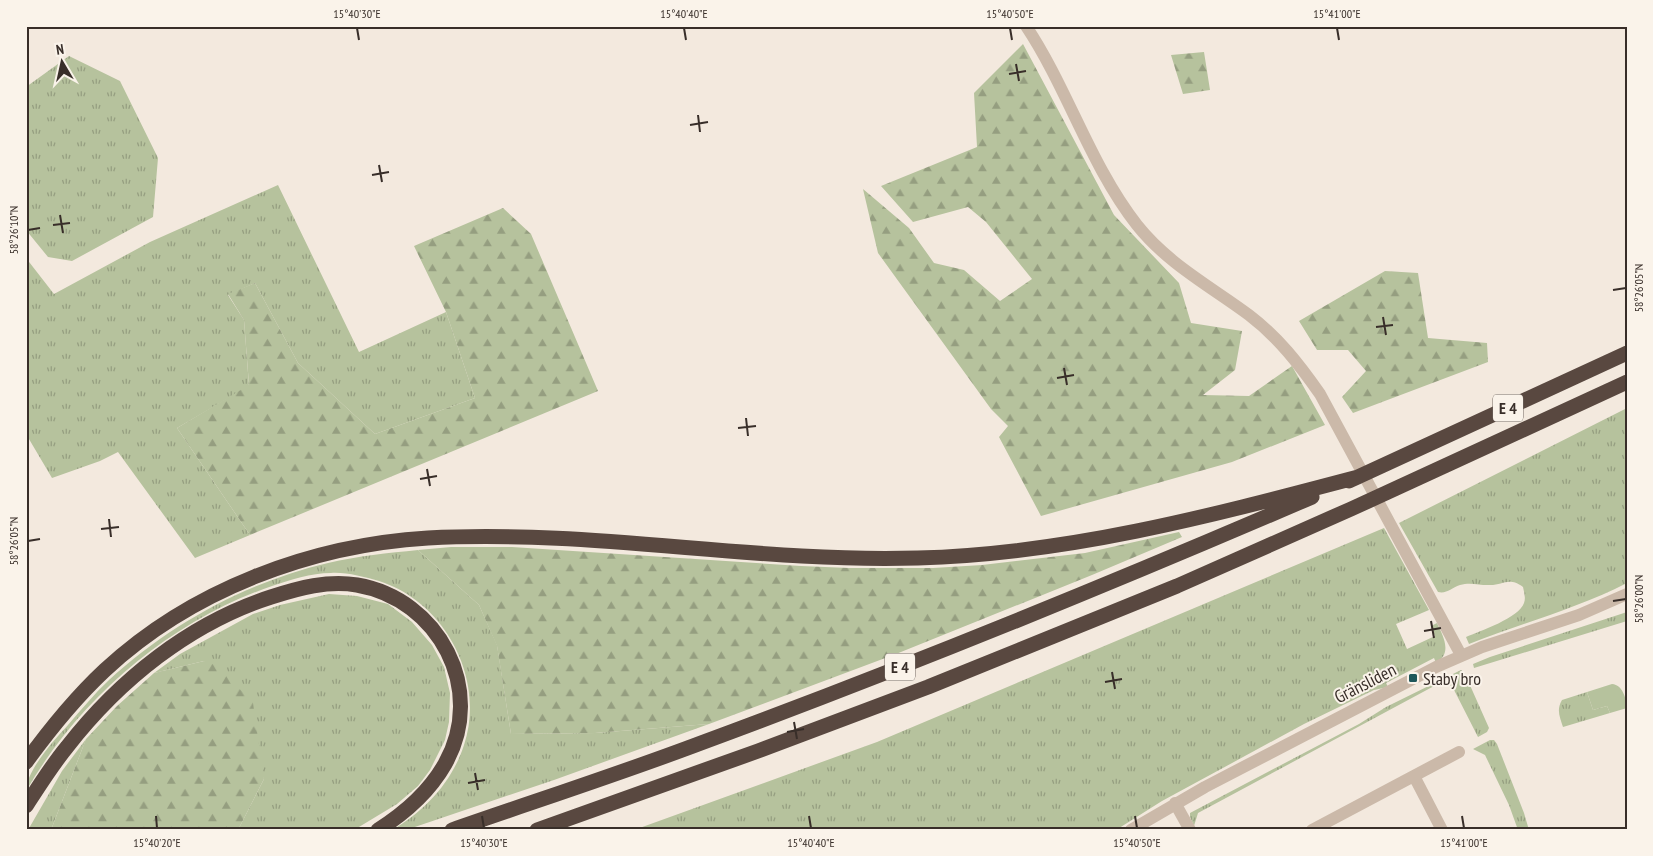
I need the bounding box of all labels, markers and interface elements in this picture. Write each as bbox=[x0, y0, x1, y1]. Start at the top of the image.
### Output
text: 15°40'30"E bbox=[333, 6, 381, 21]
text: 15°40'40"E bbox=[660, 6, 708, 21]
text: 15°40'50"E bbox=[986, 6, 1034, 21]
text: 15°41'00"E bbox=[1313, 6, 1361, 21]
north arrow bbox=[38, 38, 88, 88]
text: N bbox=[55, 40, 65, 59]
text: 58°26'10"N bbox=[6, 206, 21, 254]
text: 58°26'05"N bbox=[1631, 264, 1646, 312]
road number: E 4 bbox=[1493, 394, 1523, 422]
text: 58°26'05"N bbox=[6, 517, 21, 565]
text: 58°26'00"N bbox=[1631, 575, 1646, 623]
road number: E 4 bbox=[885, 654, 915, 680]
street label: Gränsliden bbox=[1330, 658, 1400, 708]
place label: Staby bro bbox=[1423, 667, 1481, 690]
marker: Staby bro bbox=[1407, 672, 1419, 684]
text: 15°40'20"E bbox=[133, 835, 181, 850]
text: 15°40'30"E bbox=[460, 835, 508, 850]
text: 15°40'40"E bbox=[787, 835, 835, 850]
text: 15°40'50"E bbox=[1113, 835, 1161, 850]
text: 15°41'00"E bbox=[1440, 835, 1488, 850]

